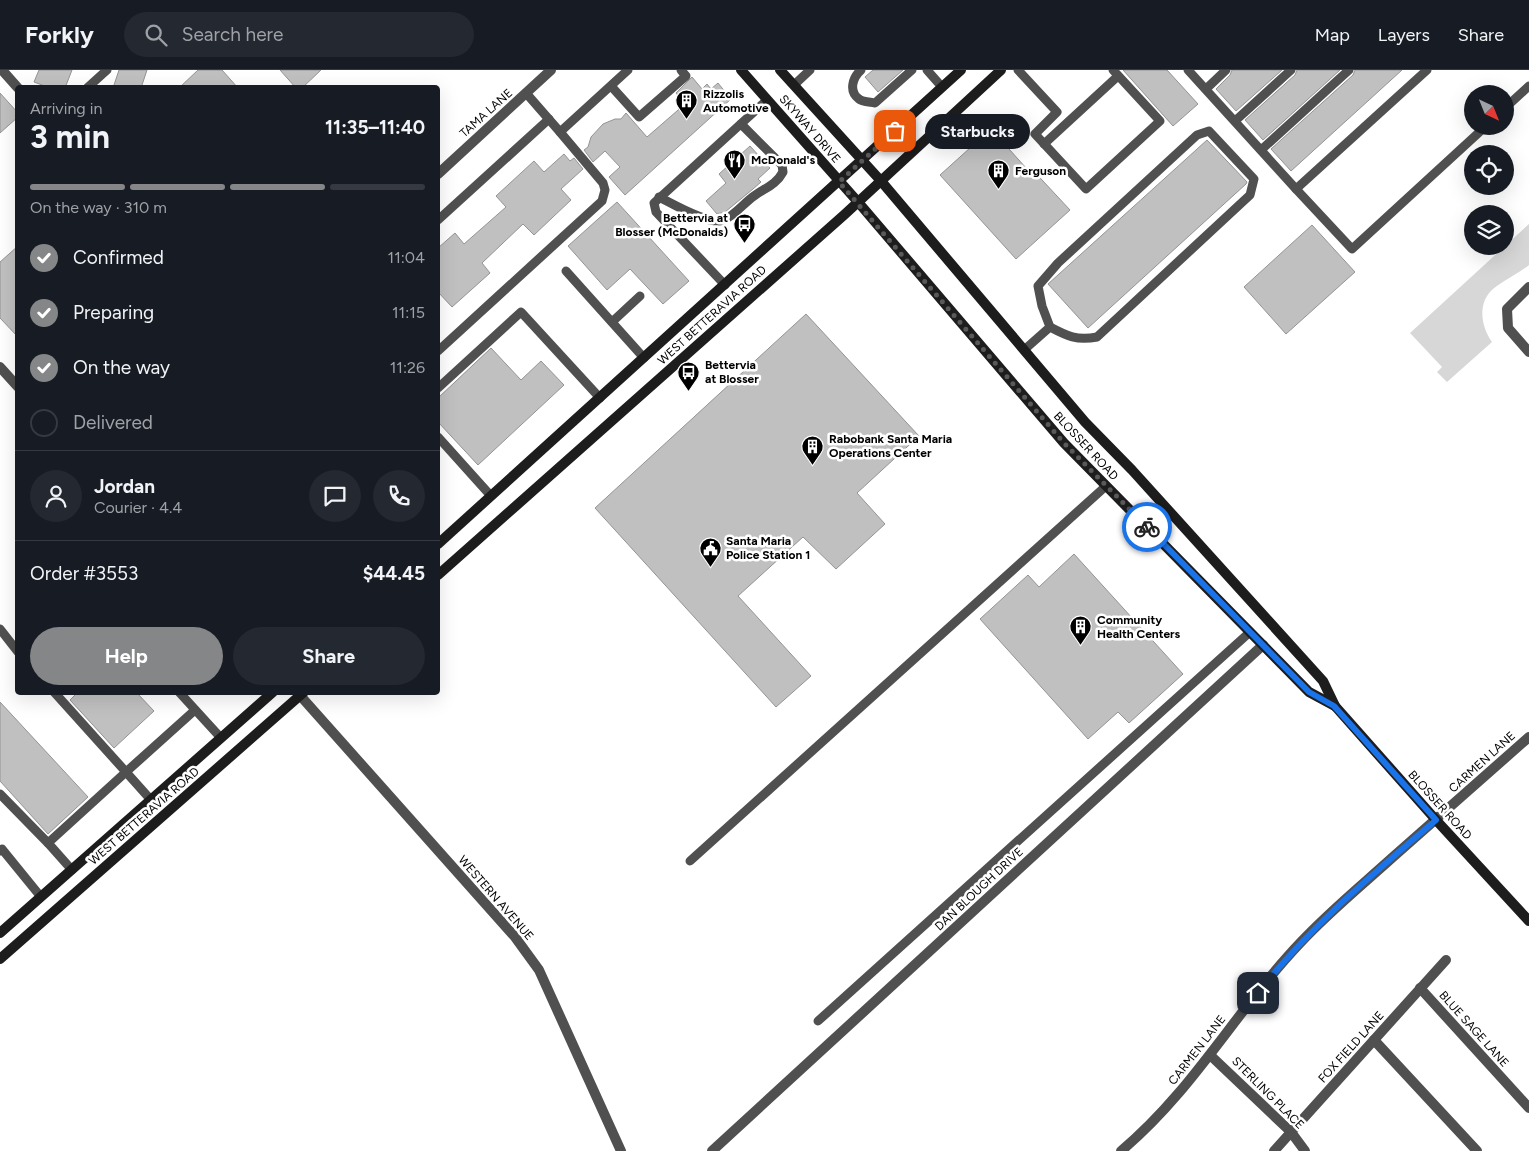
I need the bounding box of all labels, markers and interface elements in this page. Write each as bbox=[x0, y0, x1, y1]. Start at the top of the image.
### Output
search box bbox=[124, 12, 474, 57]
text: Forkly bbox=[25, 20, 94, 49]
icon: search bbox=[142, 21, 170, 49]
text: Search here bbox=[182, 23, 283, 46]
text: Map bbox=[1315, 24, 1350, 46]
text: Layers bbox=[1378, 24, 1430, 46]
text: Share bbox=[1458, 24, 1504, 46]
north arrow bbox=[1464, 85, 1514, 135]
map controls bbox=[1464, 85, 1514, 255]
street label: TAMA LANE bbox=[457, 86, 515, 140]
place label: Rizzolis Automotive bbox=[703, 87, 769, 115]
building icon: Rizzolis Automotive bbox=[675, 89, 699, 120]
street label: SKYWAY DRIVE bbox=[777, 92, 843, 166]
text: Arriving in bbox=[30, 99, 102, 118]
pin bbox=[874, 110, 916, 152]
callout: Starbucks bbox=[925, 114, 1030, 148]
text: 11:35–11:40 bbox=[325, 116, 425, 139]
icon: bag bbox=[881, 117, 909, 145]
text: 3 min bbox=[30, 118, 110, 156]
text: Starbucks bbox=[940, 122, 1015, 141]
button: locate bbox=[1464, 145, 1514, 195]
restaurant icon: McDonald's bbox=[723, 148, 747, 179]
place label: McDonald's bbox=[751, 153, 815, 167]
building icon: Ferguson bbox=[987, 159, 1011, 190]
place label: Ferguson bbox=[1015, 164, 1066, 178]
text: On the way · 310 m bbox=[30, 198, 167, 217]
button: layers bbox=[1464, 205, 1514, 255]
place label: Bettervia at Blosser (McDonalds) bbox=[615, 211, 728, 239]
bus stop icon: Bettervia at Blosser (McDonalds) bbox=[732, 213, 756, 244]
icon: check bbox=[30, 244, 58, 272]
text: Confirmed bbox=[73, 246, 164, 269]
text: 11:04 bbox=[388, 248, 425, 267]
street label: WEST BETTERAVIA ROAD bbox=[655, 262, 769, 368]
icon: check bbox=[30, 299, 58, 327]
text: Preparing bbox=[73, 301, 154, 324]
text: 11:15 bbox=[392, 303, 425, 322]
icon: check bbox=[30, 354, 58, 382]
text: On the way bbox=[73, 356, 170, 379]
text: 11:26 bbox=[390, 358, 425, 377]
place label: Bettervia at Blosser bbox=[705, 358, 759, 386]
bus stop icon: Bettervia at Blosser bbox=[677, 360, 701, 391]
street label: BLOSSER ROAD bbox=[1051, 409, 1121, 483]
text: Delivered bbox=[73, 411, 153, 434]
place label: Rabobank Santa Maria Operations Center bbox=[829, 432, 952, 460]
building icon: Rabobank Santa Maria Operations Center bbox=[801, 434, 825, 465]
button: person bbox=[30, 470, 82, 522]
button: chat bbox=[309, 470, 361, 522]
button: phone bbox=[373, 470, 425, 522]
text: Jordan bbox=[94, 475, 155, 498]
text: Courier · 4.4 bbox=[94, 498, 182, 517]
courier bbox=[1122, 502, 1172, 552]
icon: bike bbox=[1133, 513, 1161, 541]
place label: Santa Maria Police Station 1 bbox=[726, 534, 810, 562]
public building icon: Santa Maria Police Station 1 bbox=[698, 536, 722, 567]
text: Order #3553 bbox=[30, 562, 138, 585]
text: $44.45 bbox=[363, 562, 425, 585]
place label: Community Health Centers bbox=[1097, 613, 1181, 641]
building icon: Community Health Centers bbox=[1069, 615, 1093, 646]
button: Help bbox=[30, 627, 223, 685]
button: Share bbox=[233, 627, 425, 685]
street label: CARMEN LANE bbox=[1446, 729, 1518, 795]
street label: WEST BETTERAVIA ROAD bbox=[86, 764, 202, 868]
street label: BLOSSER ROAD bbox=[1405, 768, 1475, 842]
street label: DAN BLOUGH DRIVE bbox=[932, 845, 1026, 933]
street label: WESTERN AVENUE bbox=[455, 853, 537, 943]
pin bbox=[1237, 972, 1279, 1014]
icon: home bbox=[1244, 979, 1272, 1007]
street label: BLUE SAGE LANE bbox=[1436, 988, 1512, 1070]
street label: FOX FIELD LANE bbox=[1315, 1008, 1387, 1086]
street label: CARMEN LANE bbox=[1165, 1012, 1229, 1088]
street label: STERLING PLACE bbox=[1229, 1054, 1307, 1132]

